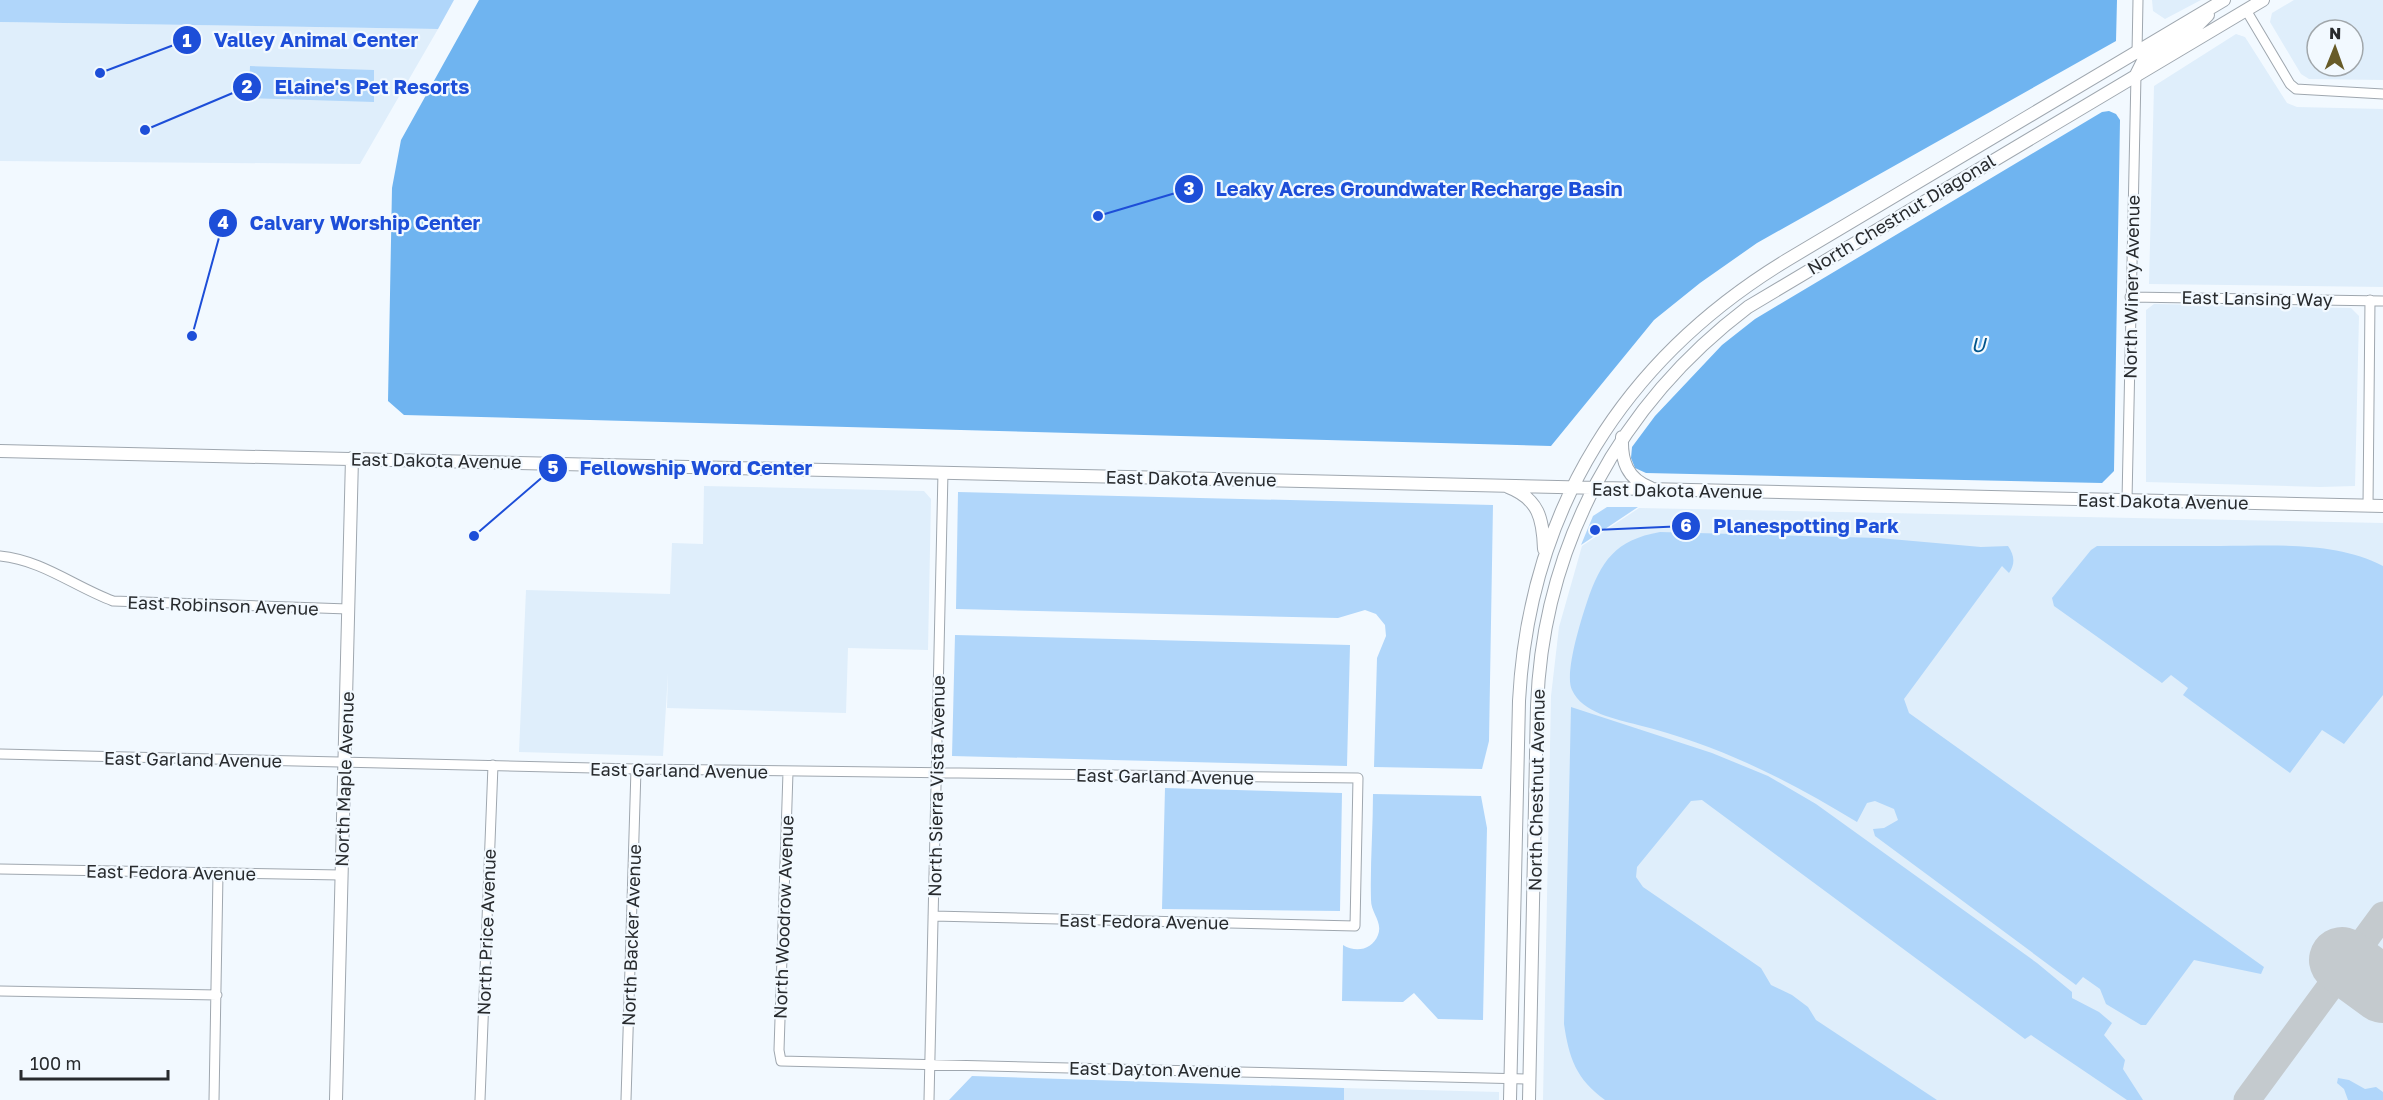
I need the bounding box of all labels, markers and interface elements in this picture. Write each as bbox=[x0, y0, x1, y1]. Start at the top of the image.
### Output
north arrow bbox=[2305, 18, 2365, 78]
callout: Valley Animal Center bbox=[172, 21, 430, 59]
text: N bbox=[2329, 23, 2342, 43]
text: Valley Animal Center bbox=[214, 27, 418, 51]
text: 1 bbox=[182, 29, 192, 51]
callout: Elaine's Pet Resorts bbox=[232, 68, 481, 106]
text: Elaine's Pet Resorts bbox=[275, 74, 469, 98]
text: 2 bbox=[242, 75, 253, 97]
street label: North Chestnut Diagonal bbox=[1803, 149, 1999, 279]
callout: Leaky Acres Groundwater Recharge Basin bbox=[1174, 170, 1635, 208]
text: Leaky Acres Groundwater Recharge Basin bbox=[1215, 176, 1623, 200]
text: 3 bbox=[1184, 177, 1195, 199]
street label: North Winery Avenue bbox=[2118, 195, 2144, 379]
callout: Calvary Worship Center bbox=[208, 204, 493, 242]
text: Calvary Worship Center bbox=[250, 210, 481, 234]
text: 4 bbox=[217, 211, 229, 233]
street label: East Lansing Way bbox=[2181, 286, 2333, 310]
water label: U bbox=[1971, 332, 1988, 356]
street label: East Dakota Avenue bbox=[350, 448, 522, 472]
callout: Fellowship Word Center bbox=[538, 449, 824, 487]
text: Fellowship Word Center bbox=[580, 455, 813, 479]
text: 5 bbox=[548, 456, 559, 478]
street label: East Dakota Avenue bbox=[1105, 466, 1277, 490]
street label: East Dakota Avenue bbox=[1591, 478, 1763, 502]
street label: East Dakota Avenue bbox=[2077, 489, 2249, 513]
callout: Planespotting Park bbox=[1671, 507, 1911, 545]
text: Planespotting Park bbox=[1713, 513, 1899, 537]
text: 6 bbox=[1680, 514, 1692, 536]
street label: East Robinson Avenue bbox=[127, 591, 319, 619]
street label: North Sierra Vista Avenue bbox=[923, 675, 949, 897]
street label: North Chestnut Avenue bbox=[1523, 689, 1549, 891]
street label: North Maple Avenue bbox=[330, 691, 358, 867]
street label: East Garland Avenue bbox=[104, 746, 282, 772]
street label: East Garland Avenue bbox=[590, 757, 768, 783]
street label: East Garland Avenue bbox=[1076, 763, 1254, 789]
street label: North Woodrow Avenue bbox=[768, 815, 798, 1019]
street label: North Backer Avenue bbox=[617, 844, 645, 1026]
street label: North Price Avenue bbox=[472, 848, 500, 1016]
street label: East Fedora Avenue bbox=[86, 860, 256, 884]
street label: East Fedora Avenue bbox=[1059, 909, 1229, 933]
scale bar bbox=[21, 1043, 168, 1081]
text: 100 m bbox=[30, 1052, 81, 1074]
street label: East Dayton Avenue bbox=[1069, 1056, 1241, 1082]

